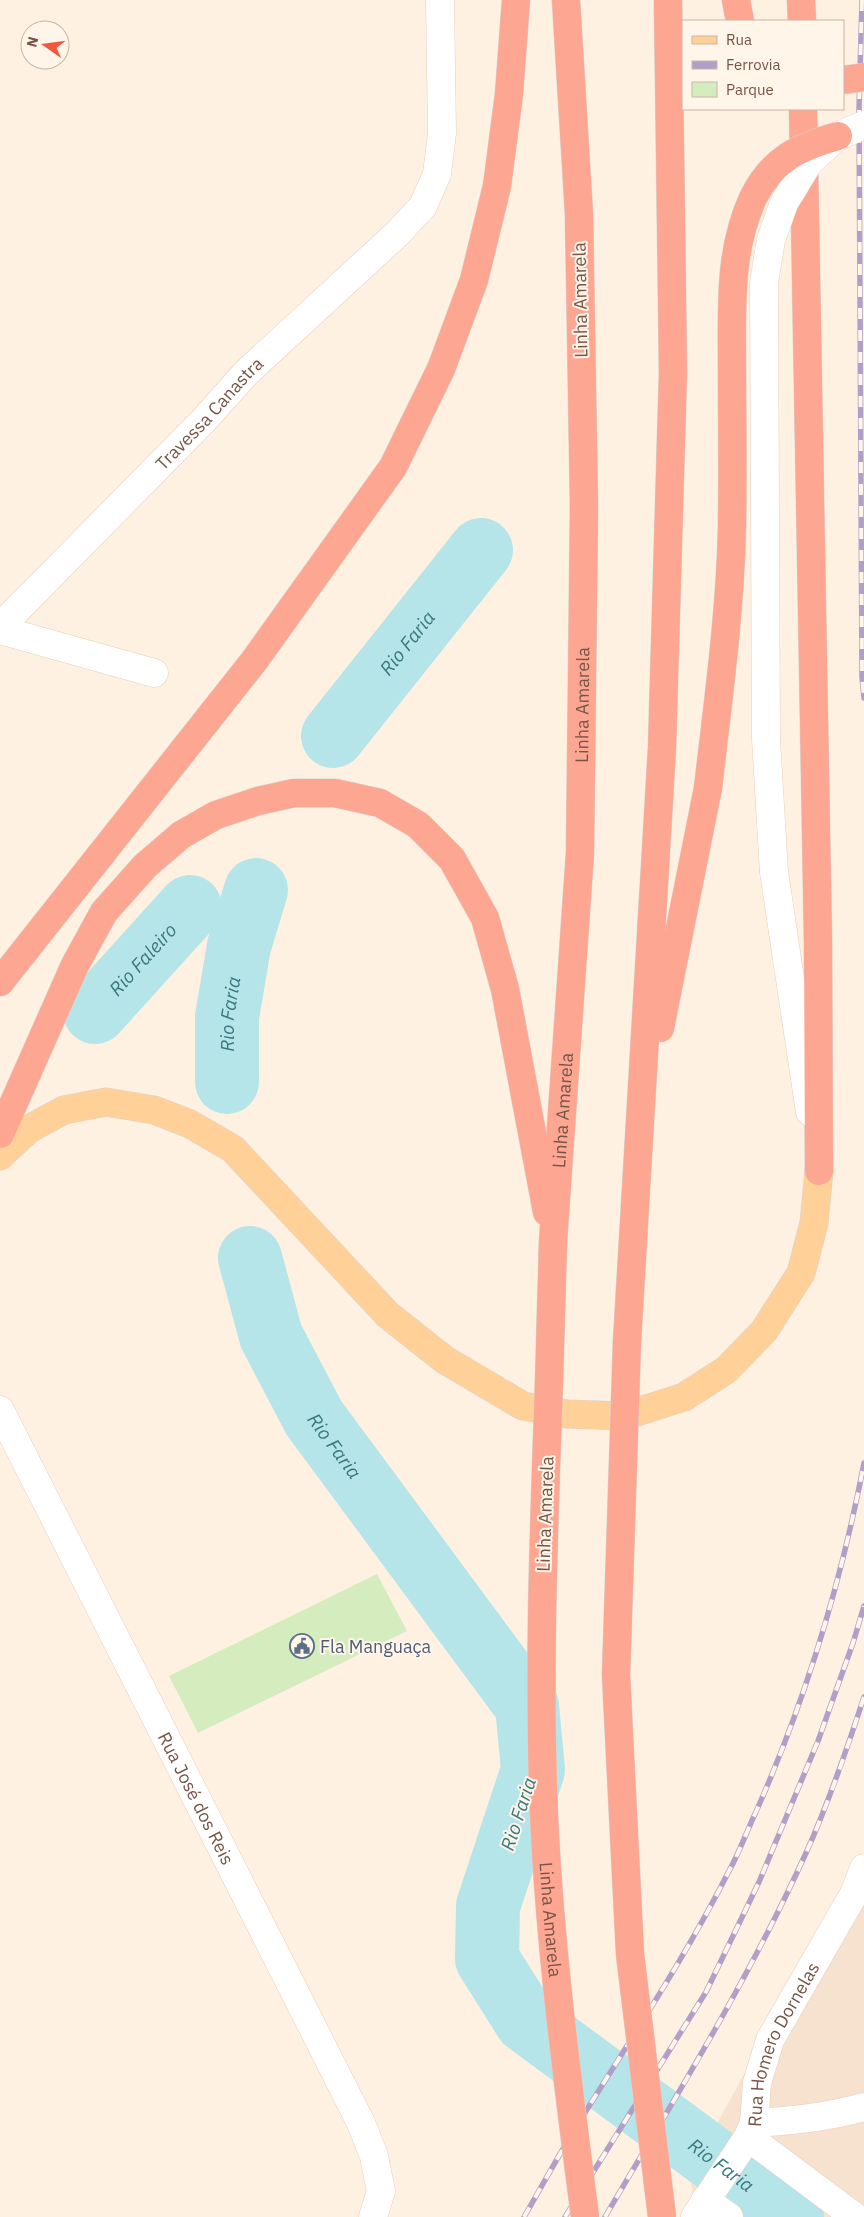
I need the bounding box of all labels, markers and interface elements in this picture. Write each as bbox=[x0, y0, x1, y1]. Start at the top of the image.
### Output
north arrow bbox=[20, 20, 70, 70]
legend bbox=[682, 20, 844, 110]
text: Rua bbox=[726, 30, 752, 49]
text: N bbox=[22, 35, 42, 49]
text: Ferrovia bbox=[726, 55, 781, 74]
text: Parque bbox=[726, 80, 774, 99]
street label: Linha Amarela bbox=[567, 242, 593, 358]
street label: Travessa Canastra bbox=[150, 351, 268, 475]
water label: Rio Faria bbox=[374, 606, 440, 680]
street label: Linha Amarela bbox=[570, 647, 594, 763]
water label: Rio Faleiro bbox=[104, 918, 182, 1001]
water label: Rio Faria bbox=[215, 975, 246, 1052]
street label: Linha Amarela bbox=[547, 1051, 578, 1169]
water label: Rio Faria bbox=[302, 1408, 367, 1483]
street label: Linha Amarela bbox=[531, 1455, 559, 1572]
public building icon: Fla Manguaça bbox=[289, 1633, 315, 1659]
place label: Fla Manguaça bbox=[320, 1635, 432, 1658]
street label: Rua José dos Reis bbox=[153, 1728, 240, 1868]
water label: Rio Faria bbox=[495, 1774, 541, 1854]
street label: Linha Amarela bbox=[535, 1861, 568, 1979]
street label: Rua Homero Dornelas bbox=[742, 1958, 824, 2128]
water label: Rio Faria bbox=[684, 2133, 759, 2197]

